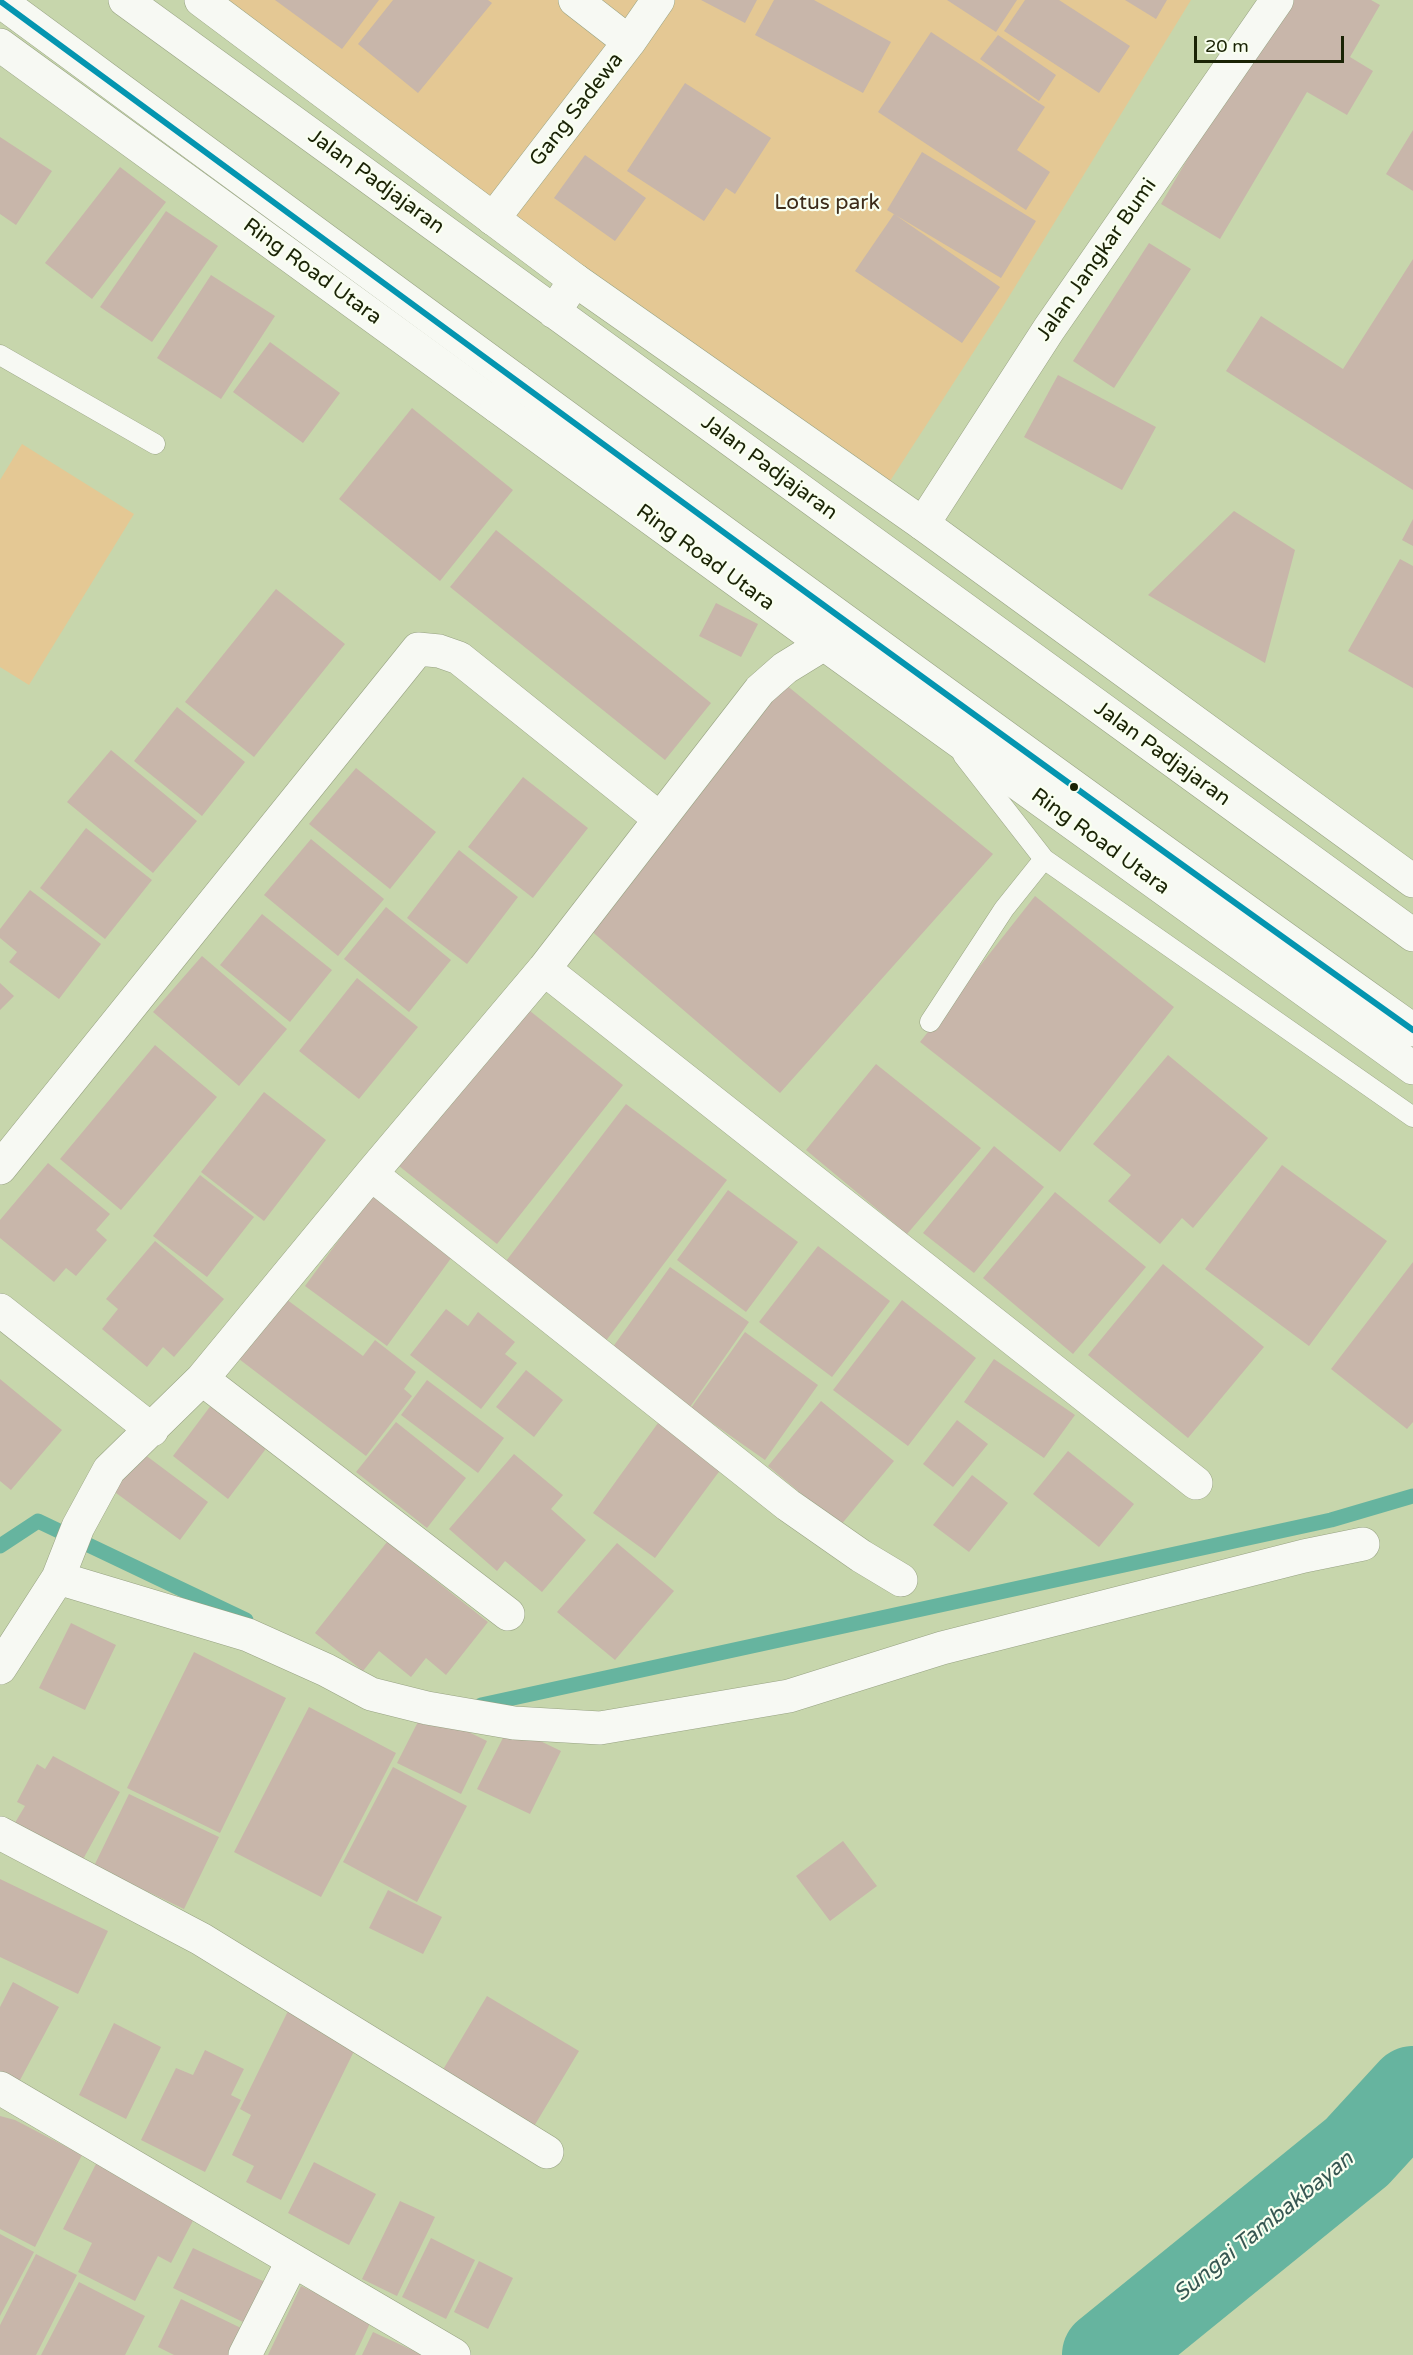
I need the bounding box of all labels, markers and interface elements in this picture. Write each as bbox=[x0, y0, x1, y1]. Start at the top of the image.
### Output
scale bar bbox=[1197, 24, 1347, 62]
text: 20 m bbox=[1205, 35, 1249, 57]
street label: Gang Sadewa bbox=[525, 48, 629, 172]
street label: Jalan Padjajaran bbox=[303, 124, 449, 240]
street label: Jalan Jangkar Bumi bbox=[1031, 174, 1163, 346]
park label: Lotus park bbox=[774, 190, 880, 216]
street label: Ring Road Utara bbox=[238, 213, 386, 331]
street label: Jalan Padjajaran bbox=[696, 410, 842, 526]
street label: Ring Road Utara bbox=[631, 499, 779, 617]
street label: Jalan Padjajaran bbox=[1089, 696, 1235, 812]
unlabelled marker bbox=[1068, 781, 1080, 793]
street label: Ring Road Utara bbox=[1026, 783, 1174, 901]
water label: Sungai Tambakbayan bbox=[1169, 2146, 1359, 2308]

